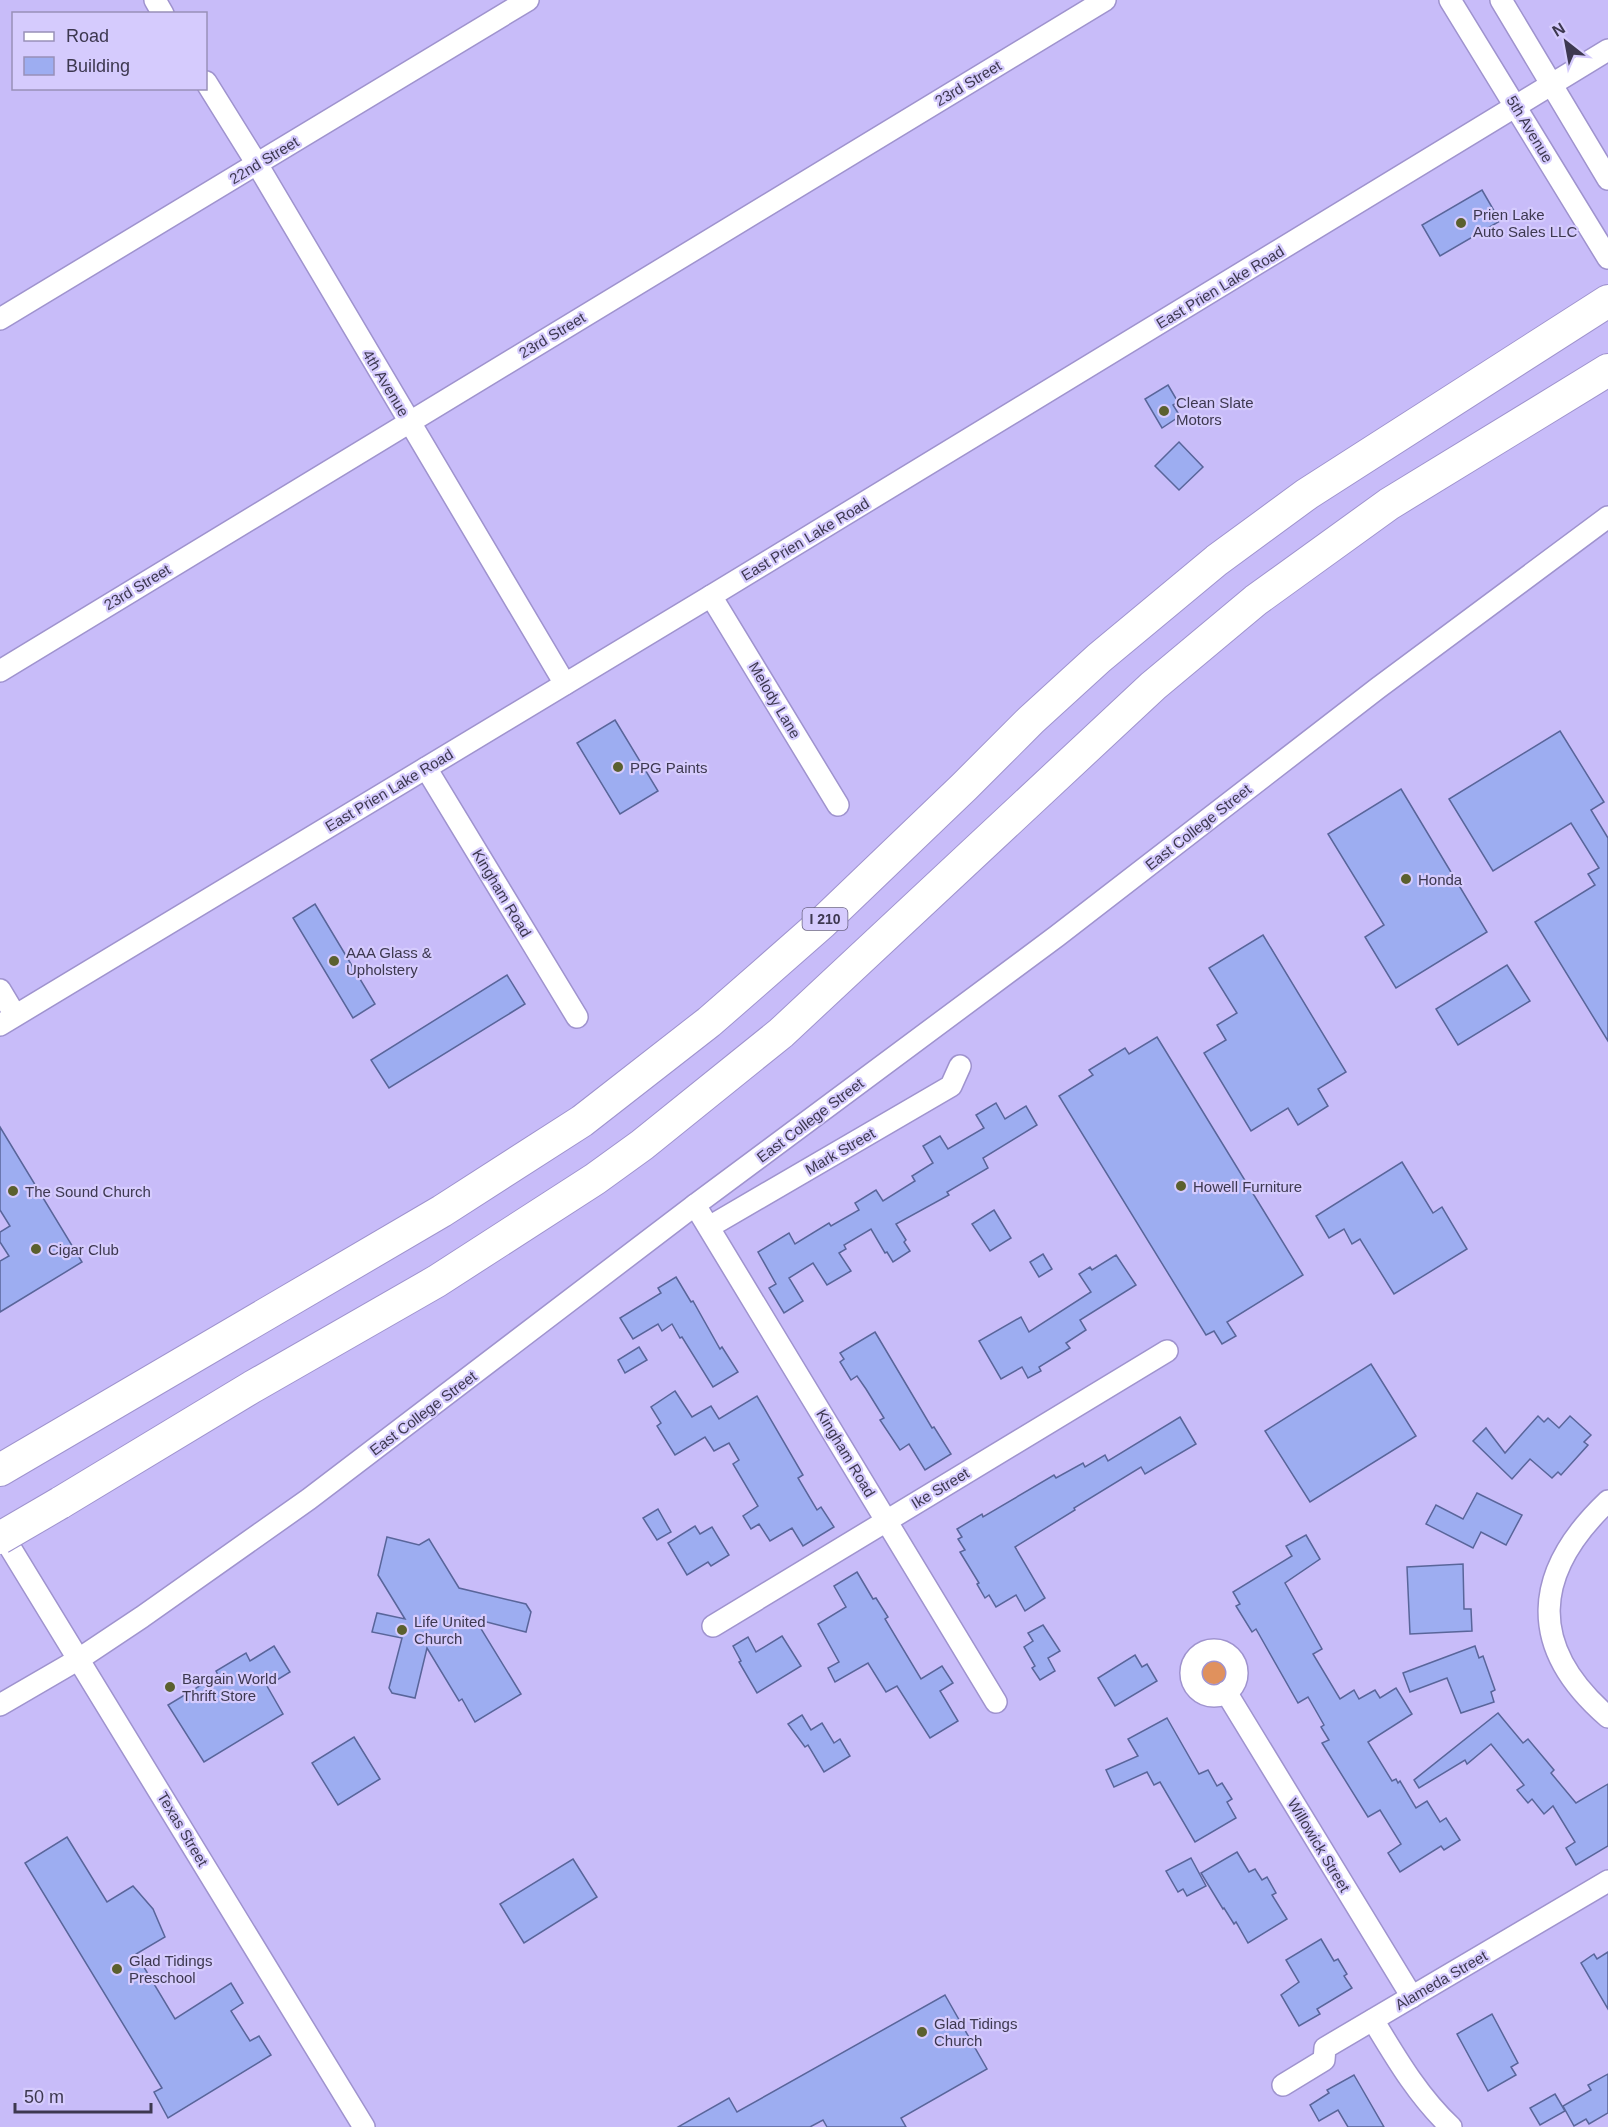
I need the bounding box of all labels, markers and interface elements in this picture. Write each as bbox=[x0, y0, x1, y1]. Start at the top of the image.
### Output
legend bbox=[12, 12, 207, 90]
north arrow bbox=[1536, 12, 1596, 72]
text: N bbox=[1549, 19, 1568, 40]
text: Road bbox=[66, 26, 109, 46]
text: Building bbox=[66, 56, 130, 76]
street label: 23rd Street bbox=[932, 56, 1005, 109]
street label: 5th Avenue bbox=[1503, 93, 1557, 165]
street label: 22nd Street bbox=[226, 132, 302, 187]
place label: Prien Lake Auto Sales LLC bbox=[1473, 206, 1577, 240]
marker: Prien Lake Auto Sales LLC bbox=[1454, 216, 1468, 230]
street label: East Prien Lake Road bbox=[1153, 242, 1287, 332]
street label: 23rd Street bbox=[516, 308, 589, 361]
street label: 4th Avenue bbox=[359, 347, 413, 419]
place label: Clean Slate Motors bbox=[1176, 394, 1254, 428]
marker: Clean Slate Motors bbox=[1157, 404, 1171, 418]
street label: East Prien Lake Road bbox=[738, 494, 872, 584]
street label: 23rd Street bbox=[101, 560, 174, 613]
street label: Melody Lane bbox=[746, 659, 804, 741]
street label: East Prien Lake Road bbox=[322, 745, 456, 835]
place label: PPG Paints bbox=[630, 759, 708, 776]
marker: PPG Paints bbox=[611, 760, 625, 774]
street label: East College Street bbox=[1142, 780, 1255, 873]
street label: Kingham Road bbox=[469, 846, 535, 940]
place label: Honda bbox=[1418, 871, 1463, 888]
marker: Honda bbox=[1399, 872, 1413, 886]
road number: I 210 bbox=[802, 908, 848, 930]
place label: AAA Glass & Upholstery bbox=[346, 944, 432, 978]
marker: AAA Glass & Upholstery bbox=[327, 954, 341, 968]
street label: East College Street bbox=[753, 1074, 867, 1166]
street label: Mark Street bbox=[802, 1124, 879, 1178]
place label: Howell Furniture bbox=[1193, 1178, 1302, 1195]
marker: Howell Furniture bbox=[1174, 1179, 1188, 1193]
place label: The Sound Church bbox=[25, 1183, 151, 1200]
marker: The Sound Church bbox=[6, 1184, 20, 1198]
place label: Cigar Club bbox=[48, 1241, 119, 1258]
marker: Cigar Club bbox=[29, 1242, 43, 1256]
street label: East College Street bbox=[366, 1367, 480, 1459]
street label: Kingham Road bbox=[813, 1406, 879, 1500]
street label: Ike Street bbox=[908, 1464, 973, 1512]
place label: Life United Church bbox=[414, 1613, 486, 1647]
marker: Life United Church bbox=[395, 1623, 409, 1637]
place label: Bargain World Thrift Store bbox=[182, 1670, 277, 1704]
marker: Bargain World Thrift Store bbox=[163, 1680, 177, 1694]
street label: Texas Street bbox=[154, 1789, 212, 1870]
street label: Willowick Street bbox=[1284, 1795, 1354, 1895]
street label: Alameda Street bbox=[1392, 1946, 1491, 2013]
place label: Glad Tidings Preschool bbox=[129, 1952, 212, 1986]
marker: Glad Tidings Preschool bbox=[110, 1962, 124, 1976]
place label: Glad Tidings Church bbox=[934, 2015, 1017, 2049]
marker: Glad Tidings Church bbox=[915, 2025, 929, 2039]
scale bar bbox=[15, 2076, 152, 2114]
text: 50 m bbox=[24, 2087, 64, 2107]

